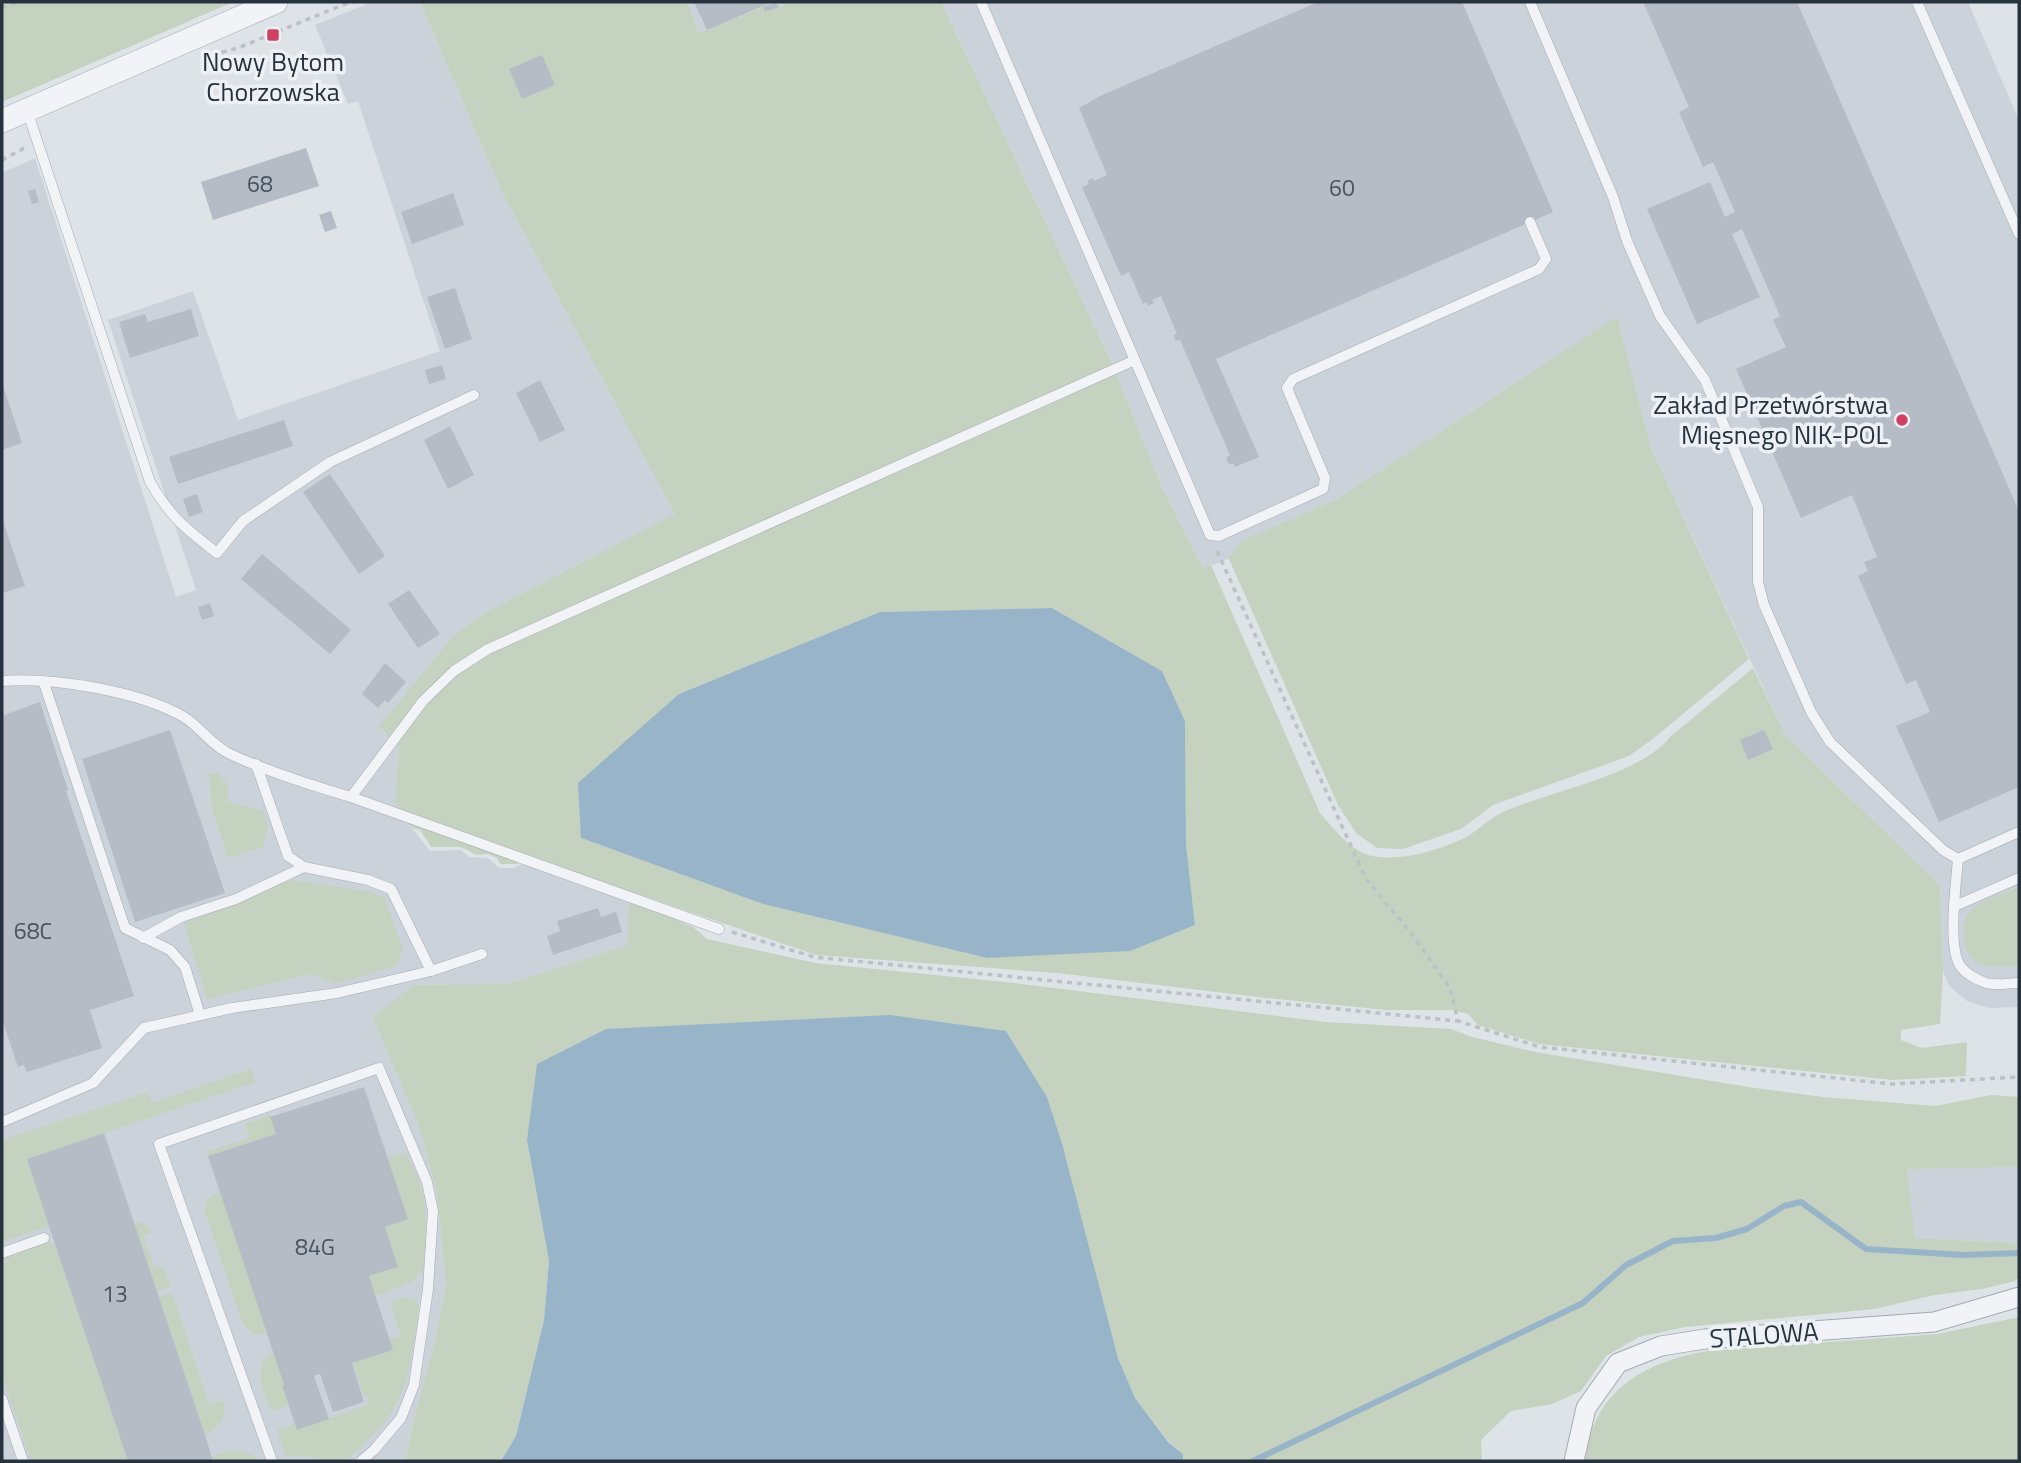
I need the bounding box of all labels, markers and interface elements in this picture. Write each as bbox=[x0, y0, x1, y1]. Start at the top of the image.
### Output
marker: Nowy Bytom Chorzowska bbox=[265, 27, 281, 43]
place label: Nowy Bytom Chorzowska bbox=[202, 42, 344, 111]
house number: 68 bbox=[247, 166, 273, 201]
house number: 60 bbox=[1329, 170, 1355, 205]
place label: Zakład Przetwórstwa Mięsnego NIK-POL bbox=[1653, 385, 1889, 454]
marker: Zakład Przetwórstwa Mięsnego NIK-POL bbox=[1894, 412, 1910, 428]
house number: 68C bbox=[14, 913, 52, 948]
house number: 84G bbox=[295, 1229, 335, 1264]
house number: 13 bbox=[102, 1276, 128, 1311]
street label: STALOWA bbox=[1708, 1311, 1820, 1358]

